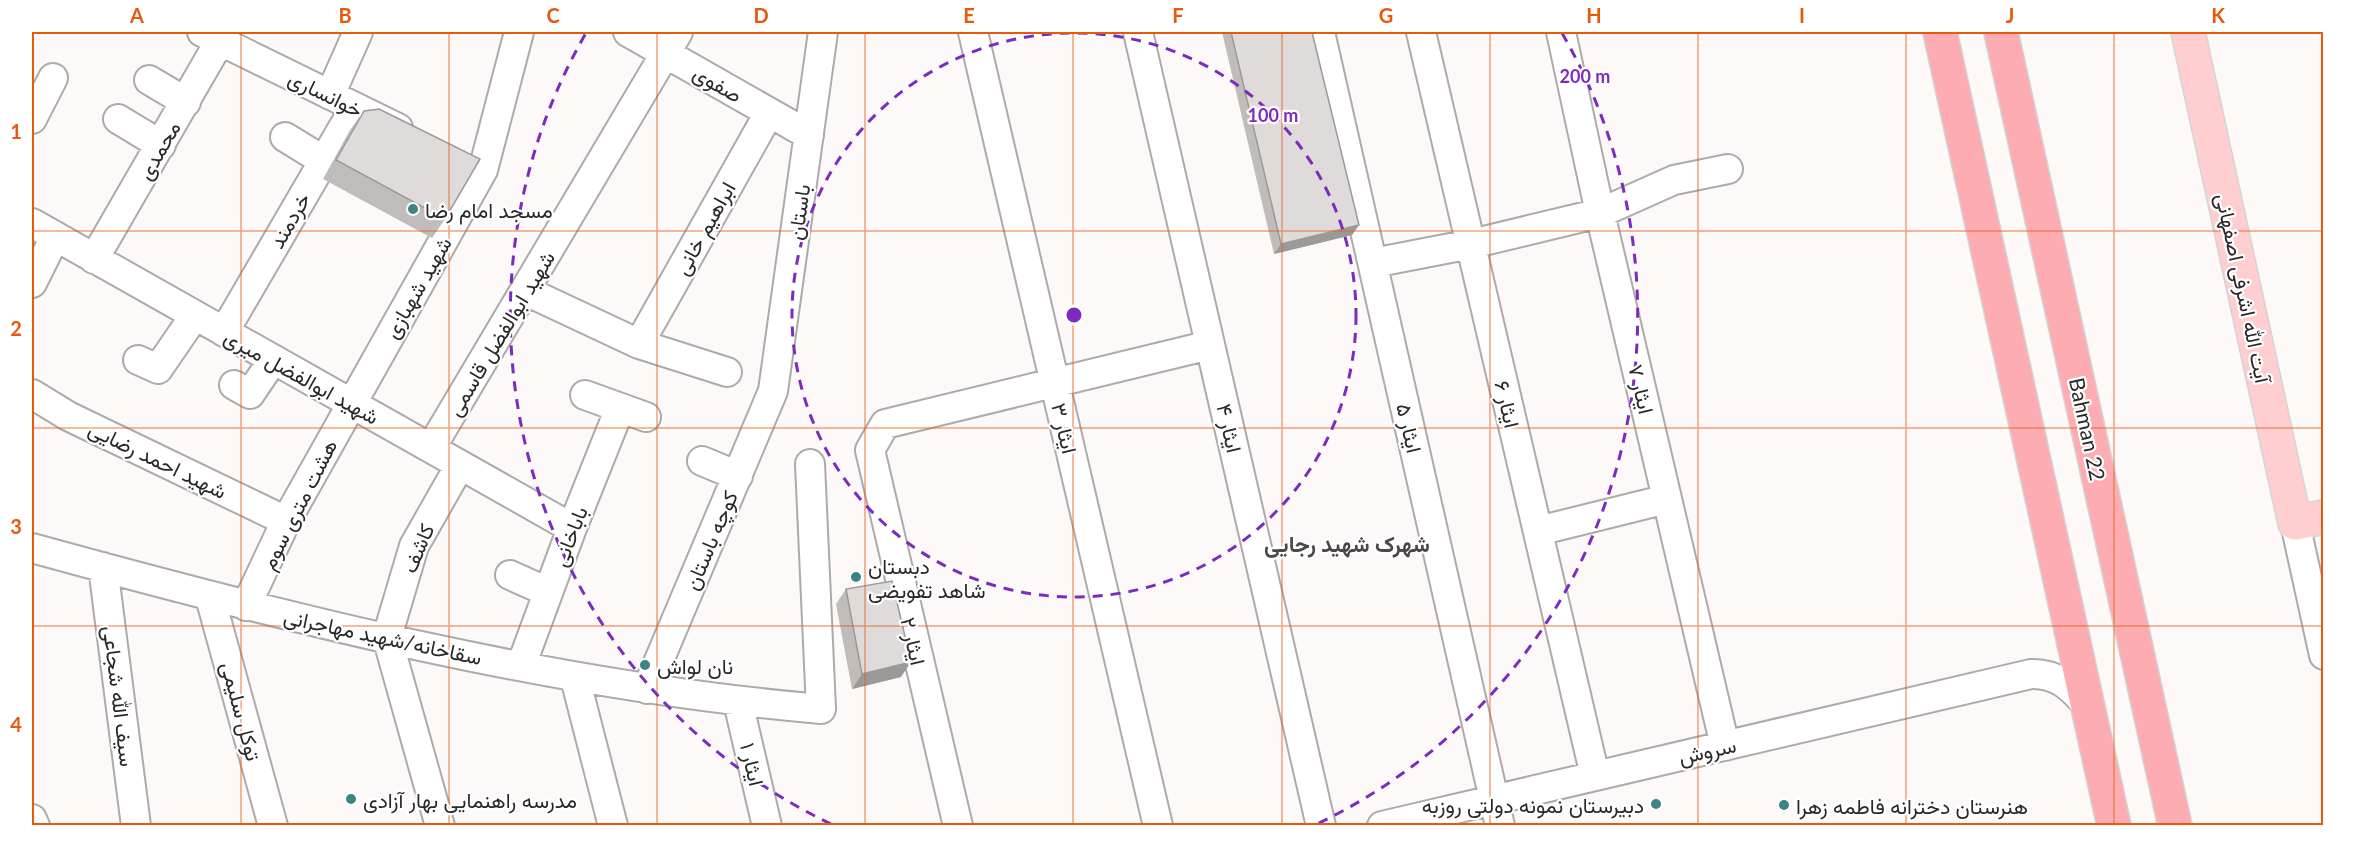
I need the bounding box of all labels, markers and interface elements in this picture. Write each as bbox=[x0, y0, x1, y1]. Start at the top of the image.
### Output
text: A bbox=[129, 3, 144, 27]
text: B bbox=[338, 3, 352, 27]
text: C bbox=[546, 3, 560, 27]
text: D bbox=[753, 3, 769, 27]
text: E bbox=[963, 3, 975, 27]
text: F bbox=[1172, 3, 1184, 27]
text: G bbox=[1379, 3, 1393, 27]
text: H bbox=[1586, 3, 1602, 27]
text: I bbox=[1799, 3, 1805, 27]
text: J bbox=[2006, 3, 2014, 27]
text: K bbox=[2211, 3, 2225, 27]
street label: صفوی bbox=[688, 59, 747, 109]
street label: خوانساری bbox=[284, 64, 367, 123]
text: 200 m bbox=[1560, 65, 1610, 87]
text: 100 m bbox=[1248, 104, 1298, 126]
street label: محمدی bbox=[131, 116, 186, 184]
text: 1 bbox=[10, 119, 22, 143]
street label: ابراهیم خانی bbox=[668, 177, 742, 280]
street label: باستان bbox=[782, 183, 815, 242]
street label: خردمند bbox=[263, 188, 317, 253]
street label: آیت الله اشرفی اصفهانی bbox=[2210, 191, 2277, 388]
place label: مسجد امام رضا bbox=[425, 197, 553, 225]
marker: مسجد امام رضا bbox=[406, 202, 420, 216]
street label: شهید شهبازی bbox=[378, 232, 458, 343]
street label: شهید ابوالفضل قاسمی bbox=[441, 246, 561, 421]
centre of rings bbox=[1064, 305, 1084, 325]
text: 2 bbox=[10, 316, 22, 340]
street label: شهید ابوالفضل میری bbox=[219, 323, 384, 431]
street label: ایثار ۷ bbox=[1622, 362, 1660, 417]
street label: Bahman 22 bbox=[2065, 375, 2111, 483]
street label: ایثار ۶ bbox=[1489, 378, 1526, 431]
street label: ایثار ۳ bbox=[1045, 400, 1083, 456]
street label: ایثار ۴ bbox=[1210, 401, 1248, 455]
street label: ایثار ۵ bbox=[1390, 401, 1428, 456]
street label: شهید احمد رضایی bbox=[84, 415, 231, 505]
street label: هشت متری سوم bbox=[254, 435, 344, 575]
street label: کوچه باستان bbox=[678, 487, 745, 594]
street label: باباخانی bbox=[546, 502, 593, 570]
text: 3 bbox=[10, 514, 22, 538]
street label: کاشف bbox=[396, 520, 438, 576]
district label: شهرک شهید رجایی bbox=[1264, 530, 1430, 558]
place label: دبستان شاهد تفویضی bbox=[868, 553, 986, 604]
marker: دبستان شاهد تفویضی bbox=[849, 570, 863, 584]
street label: سقاخانه/شهید مهاجرانی bbox=[281, 603, 484, 671]
street label: ایثار ۲ bbox=[894, 615, 932, 668]
street label: سیف الله شجاعی bbox=[98, 624, 141, 768]
place label: نان لواش bbox=[657, 653, 733, 680]
marker: نان لواش bbox=[638, 658, 652, 672]
street label: توکل سلیمی bbox=[215, 659, 267, 764]
text: 4 bbox=[10, 712, 22, 736]
street label: سروش bbox=[1676, 731, 1739, 771]
street label: ایثار ۱ bbox=[734, 740, 770, 788]
place label: مدرسه راهنمایی بهار آزادی bbox=[363, 787, 577, 814]
marker: مدرسه راهنمایی بهار آزادی bbox=[344, 792, 358, 806]
place label: دبیرستان نمونه دولتی روزبه bbox=[1422, 792, 1644, 819]
place label: هنرستان دخترانه فاطمه زهرا bbox=[1796, 793, 2028, 820]
marker: دبیرستان نمونه دولتی روزبه bbox=[1649, 797, 1663, 811]
marker: هنرستان دخترانه فاطمه زهرا bbox=[1777, 798, 1791, 812]

